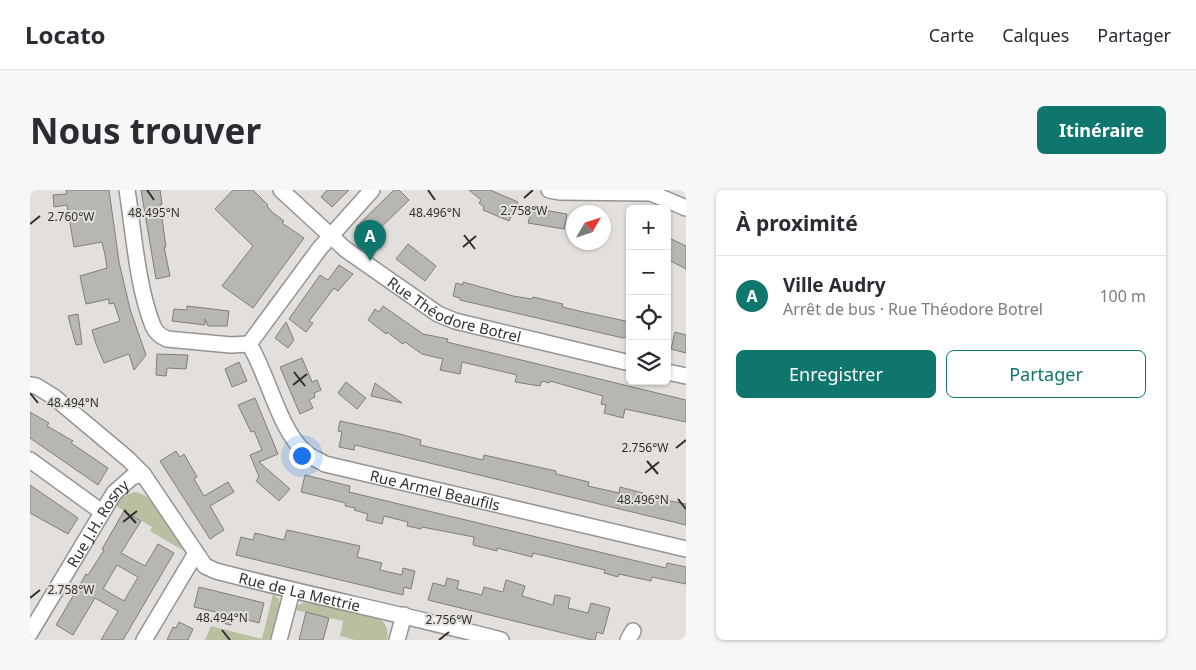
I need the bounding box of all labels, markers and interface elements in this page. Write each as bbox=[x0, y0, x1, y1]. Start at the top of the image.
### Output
text: Locato bbox=[25, 18, 106, 51]
text: Carte bbox=[929, 23, 974, 47]
text: Calques bbox=[1002, 23, 1069, 47]
text: Partager bbox=[1097, 23, 1171, 47]
button: Itinéraire bbox=[1037, 106, 1166, 154]
text: Nous trouver bbox=[30, 107, 261, 154]
text: 2.758°W bbox=[501, 202, 547, 219]
text: 48.495°N bbox=[128, 204, 180, 221]
text: 48.496°N bbox=[409, 204, 461, 221]
north arrow bbox=[566, 205, 611, 250]
map controls bbox=[626, 205, 671, 385]
button: + bbox=[626, 205, 671, 250]
text: 2.760°W bbox=[48, 208, 94, 225]
text: À proximité bbox=[736, 209, 858, 237]
pin: A bbox=[354, 220, 386, 261]
button: − bbox=[626, 250, 671, 295]
street label: Rue Théodore Botrel bbox=[384, 272, 523, 347]
text: Ville Audry bbox=[783, 272, 886, 298]
text: A bbox=[746, 285, 758, 307]
text: 100 m bbox=[1099, 285, 1146, 307]
button: locate bbox=[626, 295, 671, 340]
text: Arrêt de bus · Rue Théodore Botrel bbox=[783, 298, 1043, 320]
button: layers bbox=[626, 340, 671, 385]
button: Enregistrer bbox=[736, 350, 936, 398]
button: Partager bbox=[946, 350, 1146, 398]
text: 48.494°N bbox=[47, 394, 99, 411]
text: 2.756°W bbox=[622, 439, 668, 456]
your location bbox=[289, 443, 315, 469]
street label: Rue Armel Beaufils bbox=[368, 465, 502, 515]
street label: Rue J.H. Rosny bbox=[62, 475, 133, 571]
text: 48.496°N bbox=[617, 491, 669, 508]
street label: Rue de La Mettrie bbox=[237, 567, 362, 616]
text: 2.758°W bbox=[48, 581, 94, 598]
text: 48.494°N bbox=[196, 609, 248, 626]
text: 2.756°W bbox=[426, 611, 472, 628]

